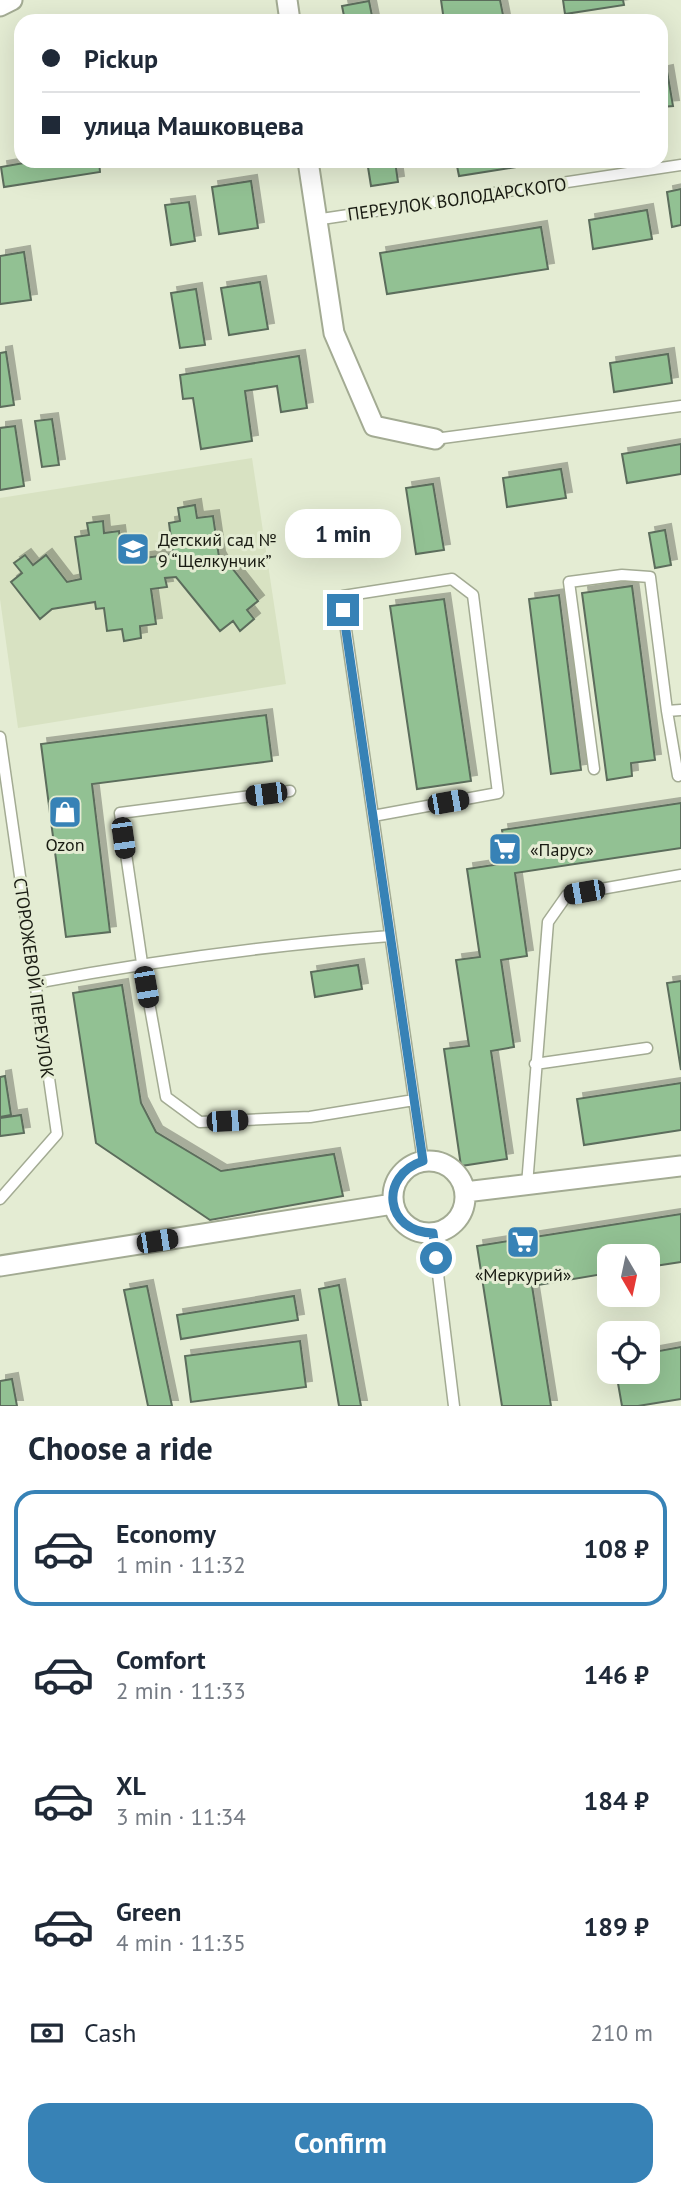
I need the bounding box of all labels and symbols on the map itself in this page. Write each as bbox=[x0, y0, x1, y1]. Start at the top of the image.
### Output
street label: ПЕРЕУЛОК ВОЛОДАРСКОГО bbox=[346, 172, 568, 226]
callout: 1 min bbox=[285, 508, 401, 558]
place label: Детский сад № 9 “Щелкунчик” bbox=[158, 528, 277, 572]
school or university icon: Детский сад № 9 “Щелкунчик” bbox=[114, 530, 152, 568]
route end bbox=[327, 594, 359, 626]
car bbox=[244, 781, 289, 807]
car bbox=[426, 788, 471, 816]
shop icon: Ozon bbox=[46, 793, 84, 831]
car bbox=[110, 816, 137, 860]
supermarket icon: «Парус» bbox=[486, 830, 524, 868]
place label: Ozon bbox=[45, 833, 85, 856]
place label: «Парус» bbox=[530, 838, 594, 861]
street label: СТОРОЖЕВОЙ ПЕРЕУЛОК bbox=[9, 876, 59, 1080]
car bbox=[562, 878, 607, 906]
car bbox=[133, 964, 160, 1010]
car bbox=[206, 1109, 249, 1133]
supermarket icon: «Меркурий» bbox=[504, 1223, 542, 1261]
car bbox=[135, 1227, 180, 1255]
route start bbox=[420, 1242, 452, 1274]
north arrow bbox=[597, 1244, 660, 1307]
place label: «Меркурий» bbox=[475, 1263, 571, 1286]

